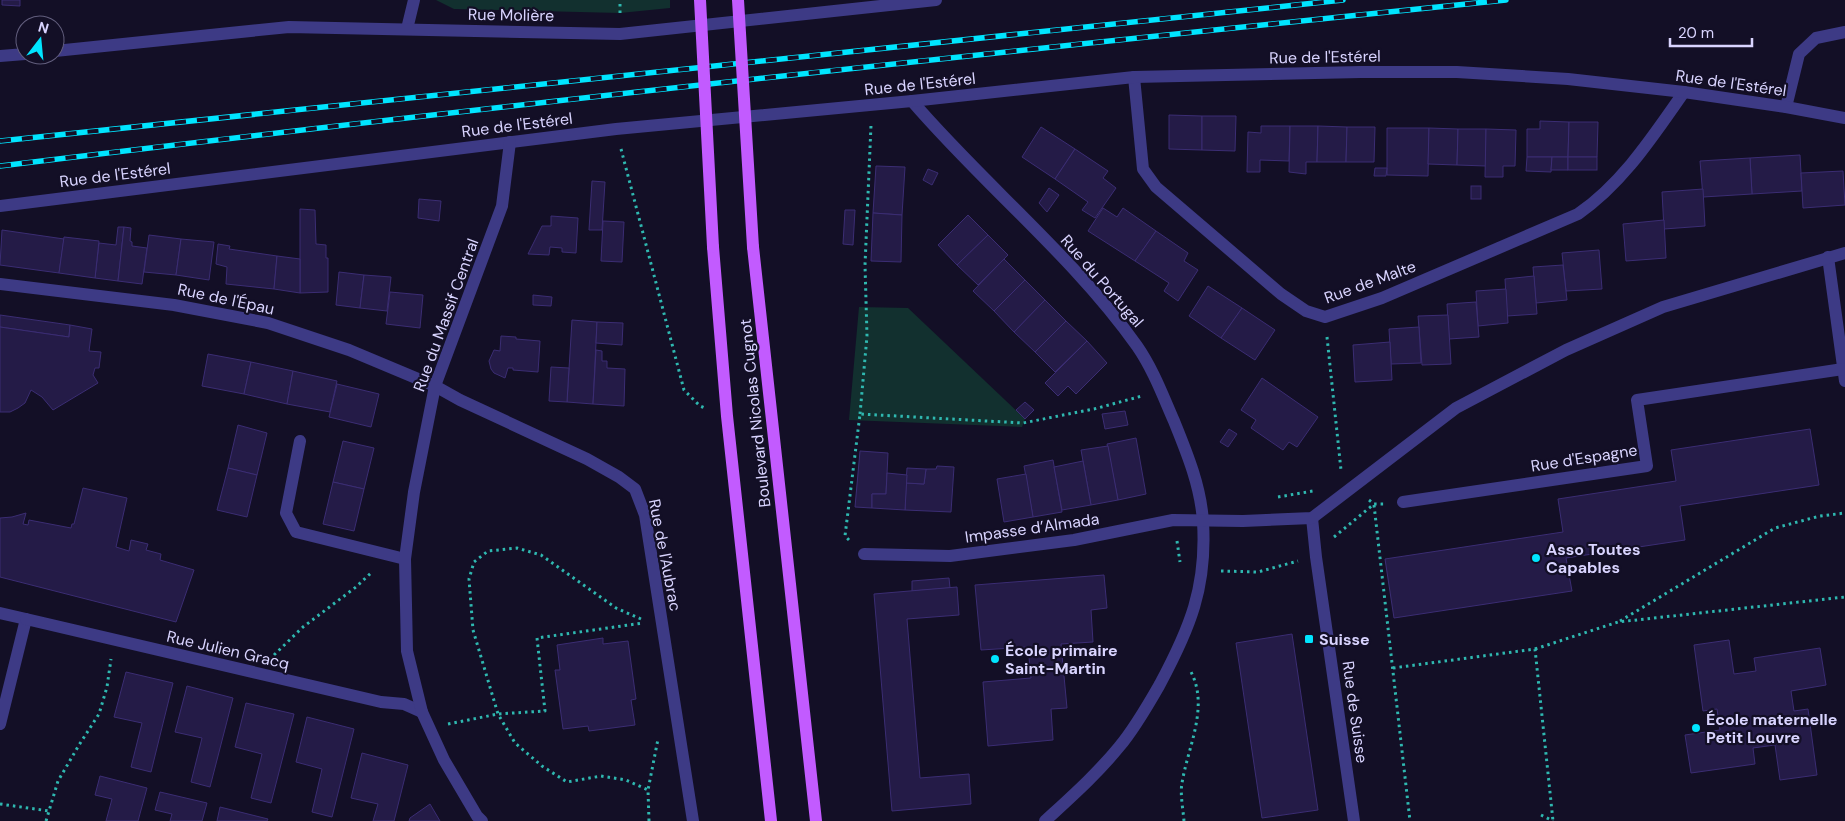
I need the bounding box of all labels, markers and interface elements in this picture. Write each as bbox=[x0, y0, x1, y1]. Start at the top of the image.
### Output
street label: Rue Molière bbox=[468, 4, 554, 26]
north arrow bbox=[15, 15, 65, 65]
scale bar bbox=[1670, 15, 1752, 47]
text: N bbox=[36, 17, 51, 38]
text: 20 m bbox=[1678, 23, 1714, 43]
street label: Rue de l'Estérel bbox=[1269, 46, 1381, 68]
street label: Rue de l'Estérel bbox=[1674, 65, 1788, 101]
street label: Rue de l'Estérel bbox=[863, 68, 977, 100]
street label: Rue de l'Estérel bbox=[460, 108, 574, 142]
street label: Rue de l'Estérel bbox=[58, 158, 172, 192]
street label: Rue du Portugal bbox=[1056, 230, 1148, 332]
street label: Rue du Massif Central bbox=[409, 236, 483, 394]
street label: Rue de Malte bbox=[1321, 256, 1419, 308]
street label: Rue de l'Épau bbox=[176, 278, 276, 320]
street label: Boulevard Nicolas Cugnot bbox=[735, 318, 775, 508]
street label: Rue d'Espagne bbox=[1529, 439, 1639, 477]
street label: Rue de l'Aubrac bbox=[644, 497, 686, 613]
street label: Impasse d’Almada bbox=[963, 508, 1101, 548]
place label: Asso Toutes Capables bbox=[1546, 539, 1640, 578]
marker: Asso Toutes Capables bbox=[1530, 552, 1542, 564]
street label: Rue Julien Gracq bbox=[165, 626, 291, 674]
place label: Suisse bbox=[1319, 629, 1370, 650]
marker: Suisse bbox=[1303, 633, 1315, 645]
place label: École primaire Saint-Martin bbox=[1005, 640, 1118, 679]
marker: École primaire Saint-Martin bbox=[989, 653, 1001, 665]
street label: Rue de Suisse bbox=[1337, 660, 1373, 764]
place label: École maternelle Petit Louvre bbox=[1706, 709, 1837, 748]
marker: École maternelle Petit Louvre bbox=[1690, 722, 1702, 734]

